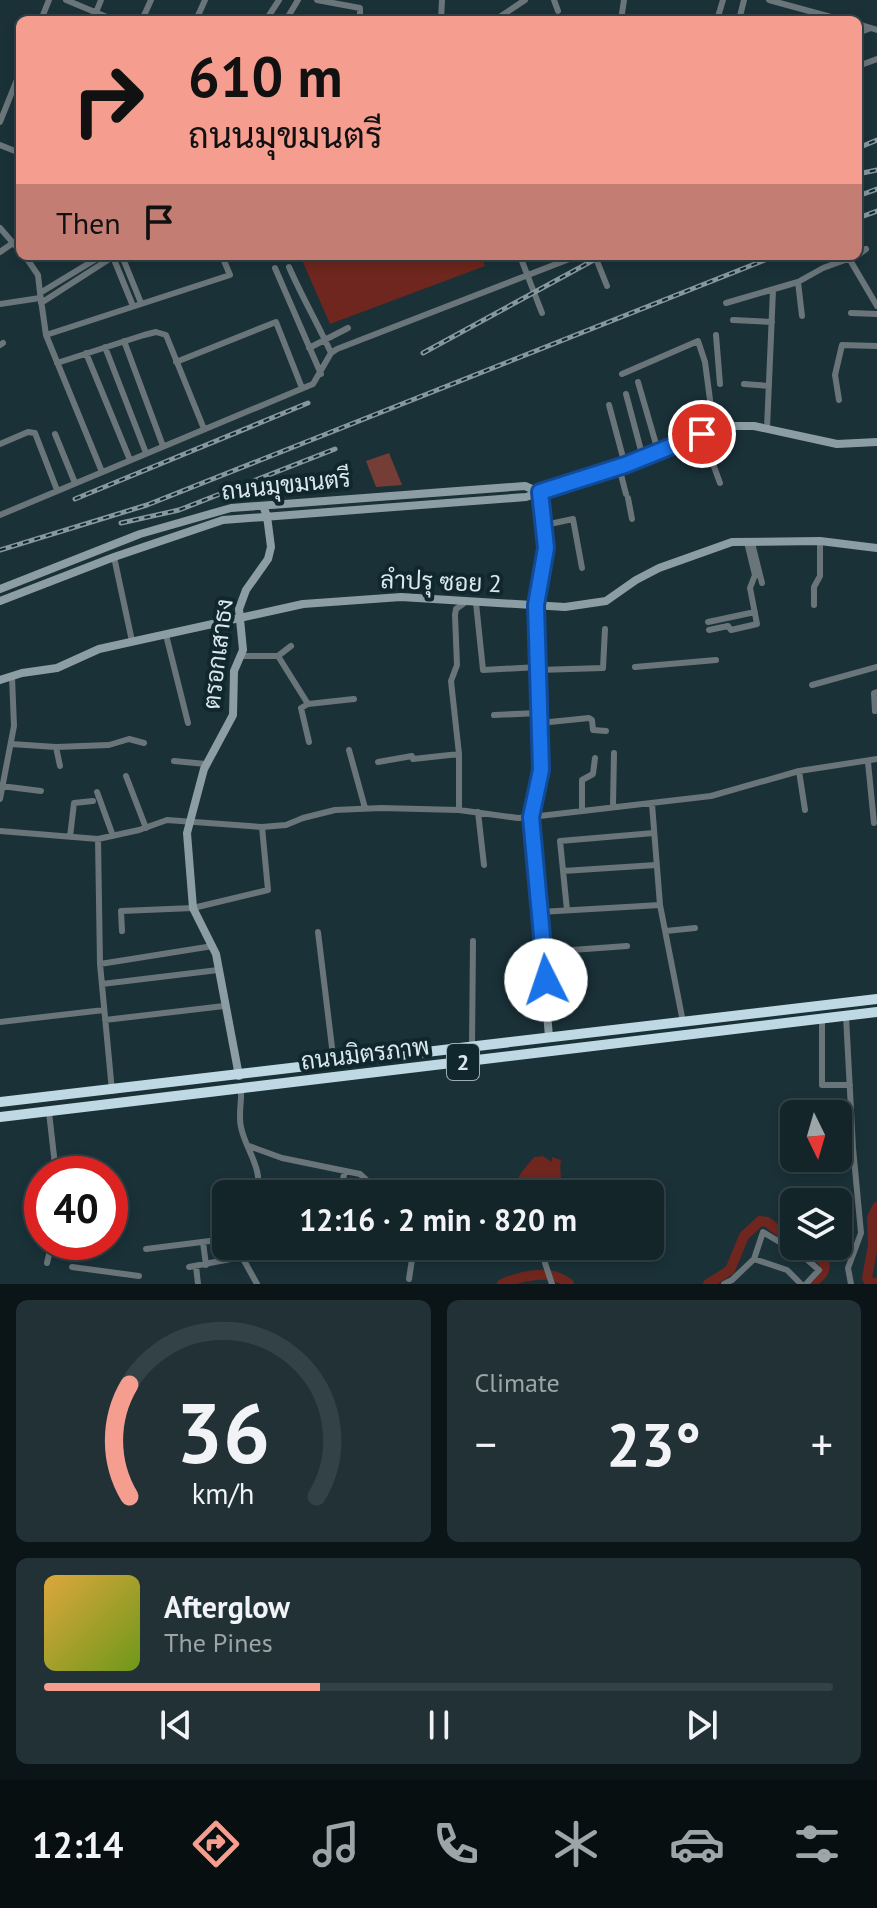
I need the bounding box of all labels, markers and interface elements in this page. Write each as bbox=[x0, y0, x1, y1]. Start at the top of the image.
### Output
text: 610 m bbox=[188, 40, 343, 112]
icon: right bbox=[56, 48, 160, 152]
text: ถนนมุขมนตรี bbox=[188, 111, 383, 158]
icon: arrive bbox=[137, 200, 181, 244]
text: Then bbox=[56, 203, 121, 242]
pin bbox=[668, 400, 736, 468]
icon: arrive bbox=[680, 412, 724, 456]
street label: ถนนมุขมนตรี bbox=[220, 462, 352, 508]
street label: ลำปรุ ซอย 2 bbox=[380, 564, 502, 600]
street label: ตรอกเสาธง bbox=[195, 597, 240, 711]
position arrow bbox=[504, 938, 588, 1022]
street label: ถนนมิตรภาพ bbox=[299, 1030, 431, 1077]
road number: 2 bbox=[447, 1044, 479, 1080]
north arrow bbox=[780, 1100, 852, 1172]
map controls bbox=[780, 1100, 852, 1260]
speed limit sign: 40 bbox=[24, 1156, 128, 1260]
button: layers bbox=[780, 1188, 852, 1260]
text: 12:16 · 2 min · 820 m bbox=[299, 1200, 577, 1239]
text: Climate bbox=[475, 1366, 560, 1399]
text: 36 bbox=[176, 1378, 270, 1486]
text: 23° bbox=[607, 1405, 701, 1483]
text: − bbox=[475, 1415, 497, 1472]
text: + bbox=[811, 1415, 833, 1472]
text: km/h bbox=[192, 1475, 255, 1512]
text: Afterglow bbox=[164, 1587, 290, 1626]
text: The Pines bbox=[164, 1626, 273, 1659]
icon: previous bbox=[154, 1703, 198, 1747]
icon: pause bbox=[417, 1703, 461, 1747]
icon: next bbox=[680, 1703, 724, 1747]
icon: directions bbox=[188, 1816, 244, 1872]
icon: music bbox=[308, 1816, 364, 1872]
icon: phone bbox=[428, 1816, 484, 1872]
icon: climate bbox=[548, 1816, 604, 1872]
icon: car bbox=[669, 1816, 725, 1872]
icon: filters bbox=[789, 1816, 845, 1872]
text: 12:14 bbox=[32, 1821, 123, 1868]

